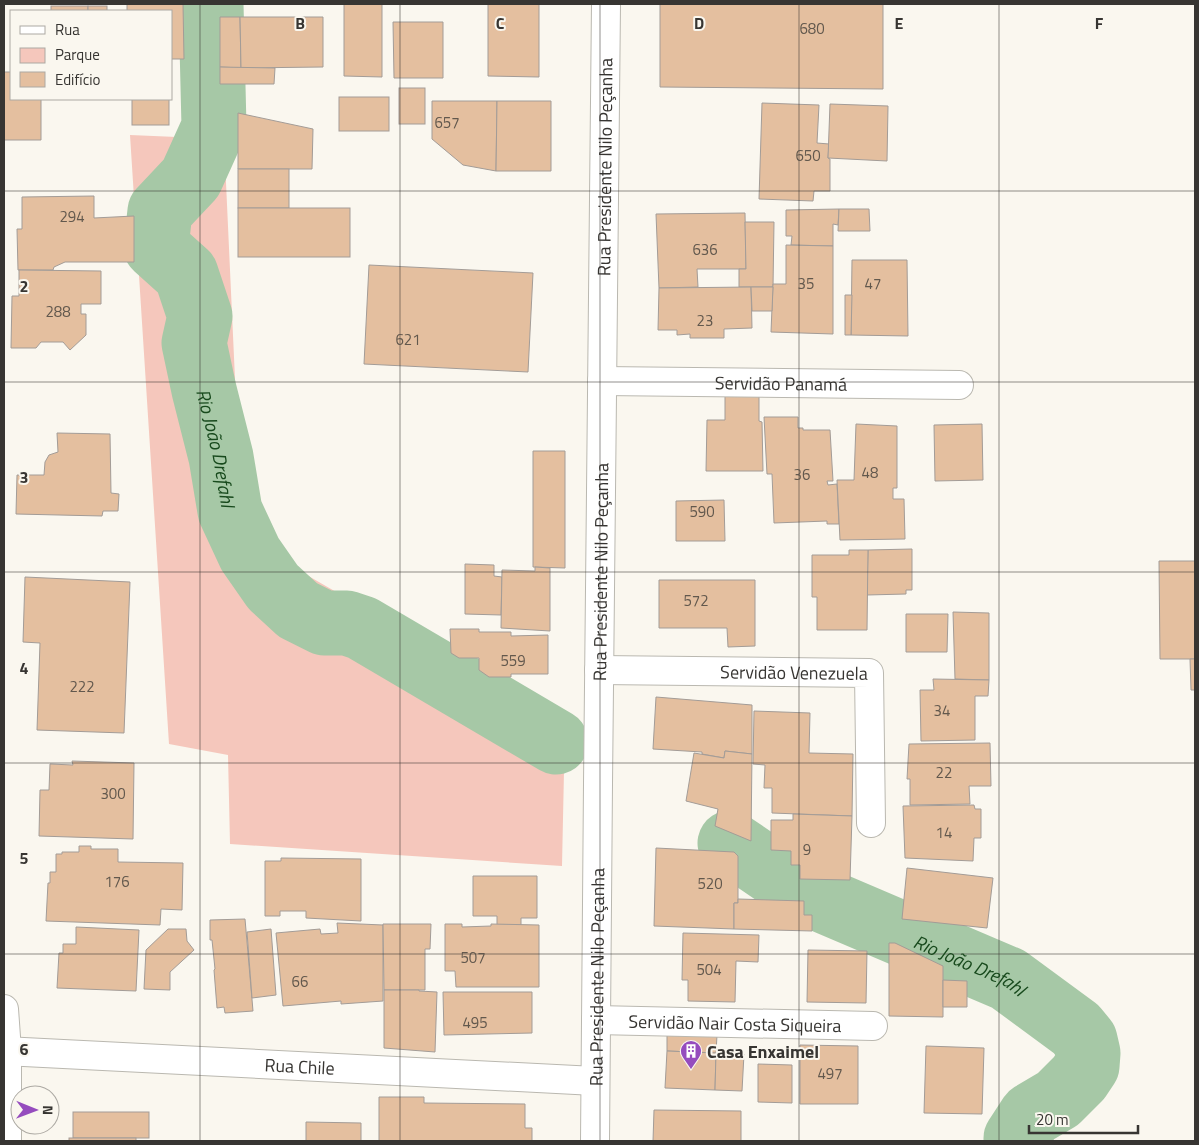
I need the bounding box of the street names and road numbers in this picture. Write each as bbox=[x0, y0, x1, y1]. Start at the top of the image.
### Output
street label: Rua Presidente Nilo Peçanha bbox=[590, 58, 619, 276]
street label: Servidão Panamá bbox=[715, 369, 847, 397]
street label: Rua Presidente Nilo Peçanha bbox=[586, 463, 615, 681]
street label: Servidão Venezuela bbox=[720, 658, 868, 686]
street label: Rua Presidente Nilo Peçanha bbox=[582, 868, 611, 1086]
street label: Servidão Nair Costa Siqueira bbox=[628, 1007, 842, 1039]
street label: Rua Chile bbox=[264, 1051, 335, 1081]

